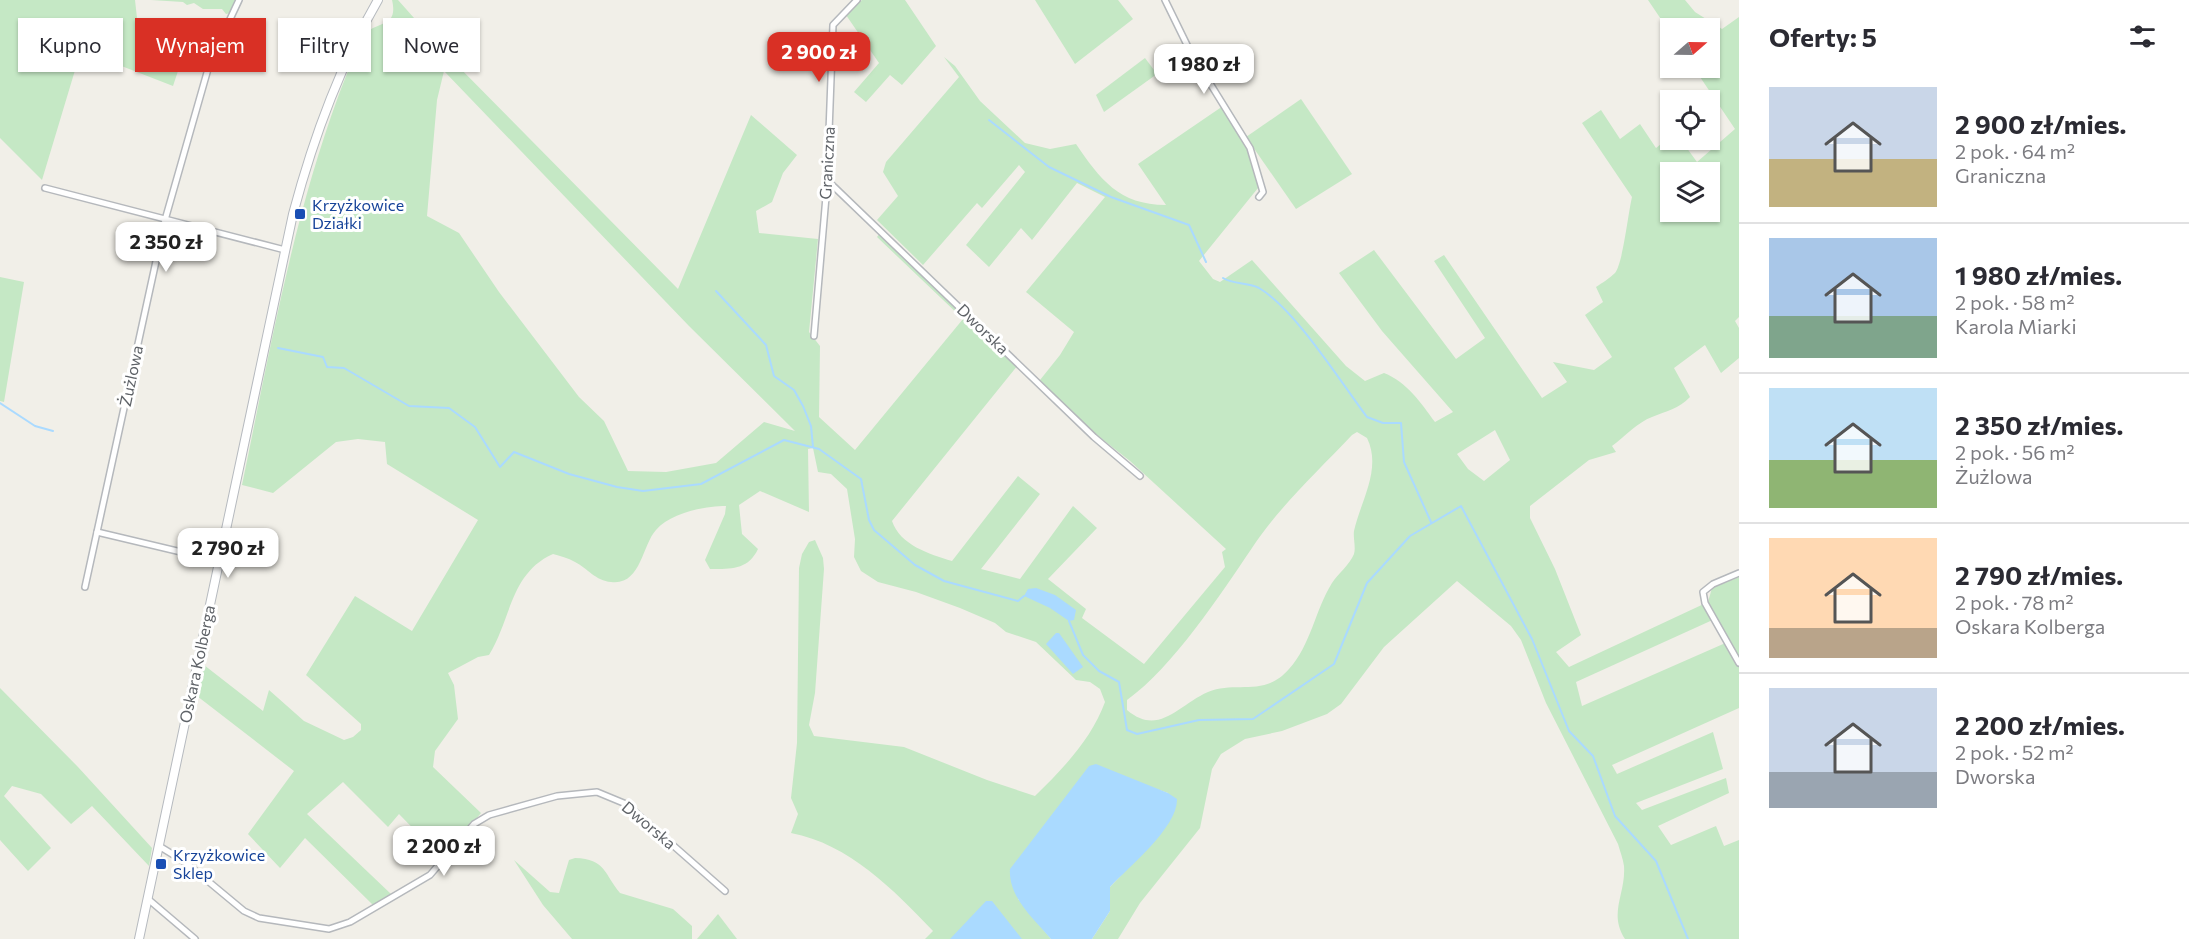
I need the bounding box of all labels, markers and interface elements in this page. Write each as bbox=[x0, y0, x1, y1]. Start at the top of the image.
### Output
chip: Kupno bbox=[18, 18, 123, 72]
chip: Wynajem bbox=[135, 18, 266, 72]
chip: Filtry bbox=[278, 18, 371, 72]
chip: Nowe bbox=[383, 18, 480, 72]
north arrow bbox=[1660, 18, 1720, 78]
map controls bbox=[1660, 18, 1720, 222]
icon: filters bbox=[2126, 20, 2159, 53]
text: Oferty: 5 bbox=[1769, 21, 1877, 52]
pin: 2 900 zł bbox=[757, 32, 881, 83]
text: 2 900 zł bbox=[781, 39, 857, 63]
pin: 1 980 zł bbox=[1142, 44, 1266, 95]
text: 1 980 zł bbox=[1168, 51, 1240, 75]
button: locate bbox=[1660, 90, 1720, 150]
text: 2 900 zł/mies. bbox=[1955, 108, 2126, 139]
icon: home bbox=[1817, 111, 1889, 183]
street label: Graniczna bbox=[815, 126, 838, 200]
text: 2 pok. · 64 m² bbox=[1955, 139, 2075, 163]
button: layers bbox=[1660, 162, 1720, 222]
text: Graniczna bbox=[1955, 163, 2046, 187]
place label: Krzyżkowice Działki bbox=[312, 195, 404, 232]
marker: Krzyżkowice Działki bbox=[293, 207, 307, 221]
pin: 2 350 zł bbox=[104, 222, 228, 273]
text: 2 350 zł bbox=[129, 229, 203, 253]
text: 1 980 zł/mies. bbox=[1955, 259, 2122, 290]
icon: home bbox=[1817, 262, 1889, 334]
text: 2 pok. · 58 m² bbox=[1955, 290, 2075, 314]
street label: Dworska bbox=[954, 299, 1013, 358]
text: Karola Miarki bbox=[1955, 314, 2077, 338]
street label: Żużlowa bbox=[115, 344, 146, 408]
text: 2 350 zł/mies. bbox=[1955, 409, 2123, 440]
icon: home bbox=[1817, 412, 1889, 484]
text: 2 pok. · 56 m² bbox=[1955, 440, 2075, 464]
text: Żużlowa bbox=[1955, 464, 2033, 488]
pin: 2 790 zł bbox=[166, 528, 290, 579]
text: 2 790 zł bbox=[192, 535, 264, 559]
text: 2 790 zł/mies. bbox=[1955, 559, 2123, 590]
icon: home bbox=[1817, 562, 1889, 634]
text: 2 pok. · 78 m² bbox=[1955, 590, 2074, 614]
street label: Oskara Kolberga bbox=[175, 603, 218, 725]
text: Oskara Kolberga bbox=[1955, 614, 2105, 638]
text: 2 200 zł/mies. bbox=[1955, 709, 2125, 740]
icon: home bbox=[1817, 712, 1889, 784]
text: 2 pok. · 52 m² bbox=[1955, 740, 2074, 764]
text: Dworska bbox=[1955, 764, 2035, 788]
street label: Dworska bbox=[619, 797, 680, 853]
pin: 2 200 zł bbox=[382, 826, 506, 877]
text: 2 200 zł bbox=[407, 833, 481, 857]
place label: Krzyżkowice Sklep bbox=[173, 845, 265, 882]
marker: Krzyżkowice Sklep bbox=[154, 857, 168, 871]

